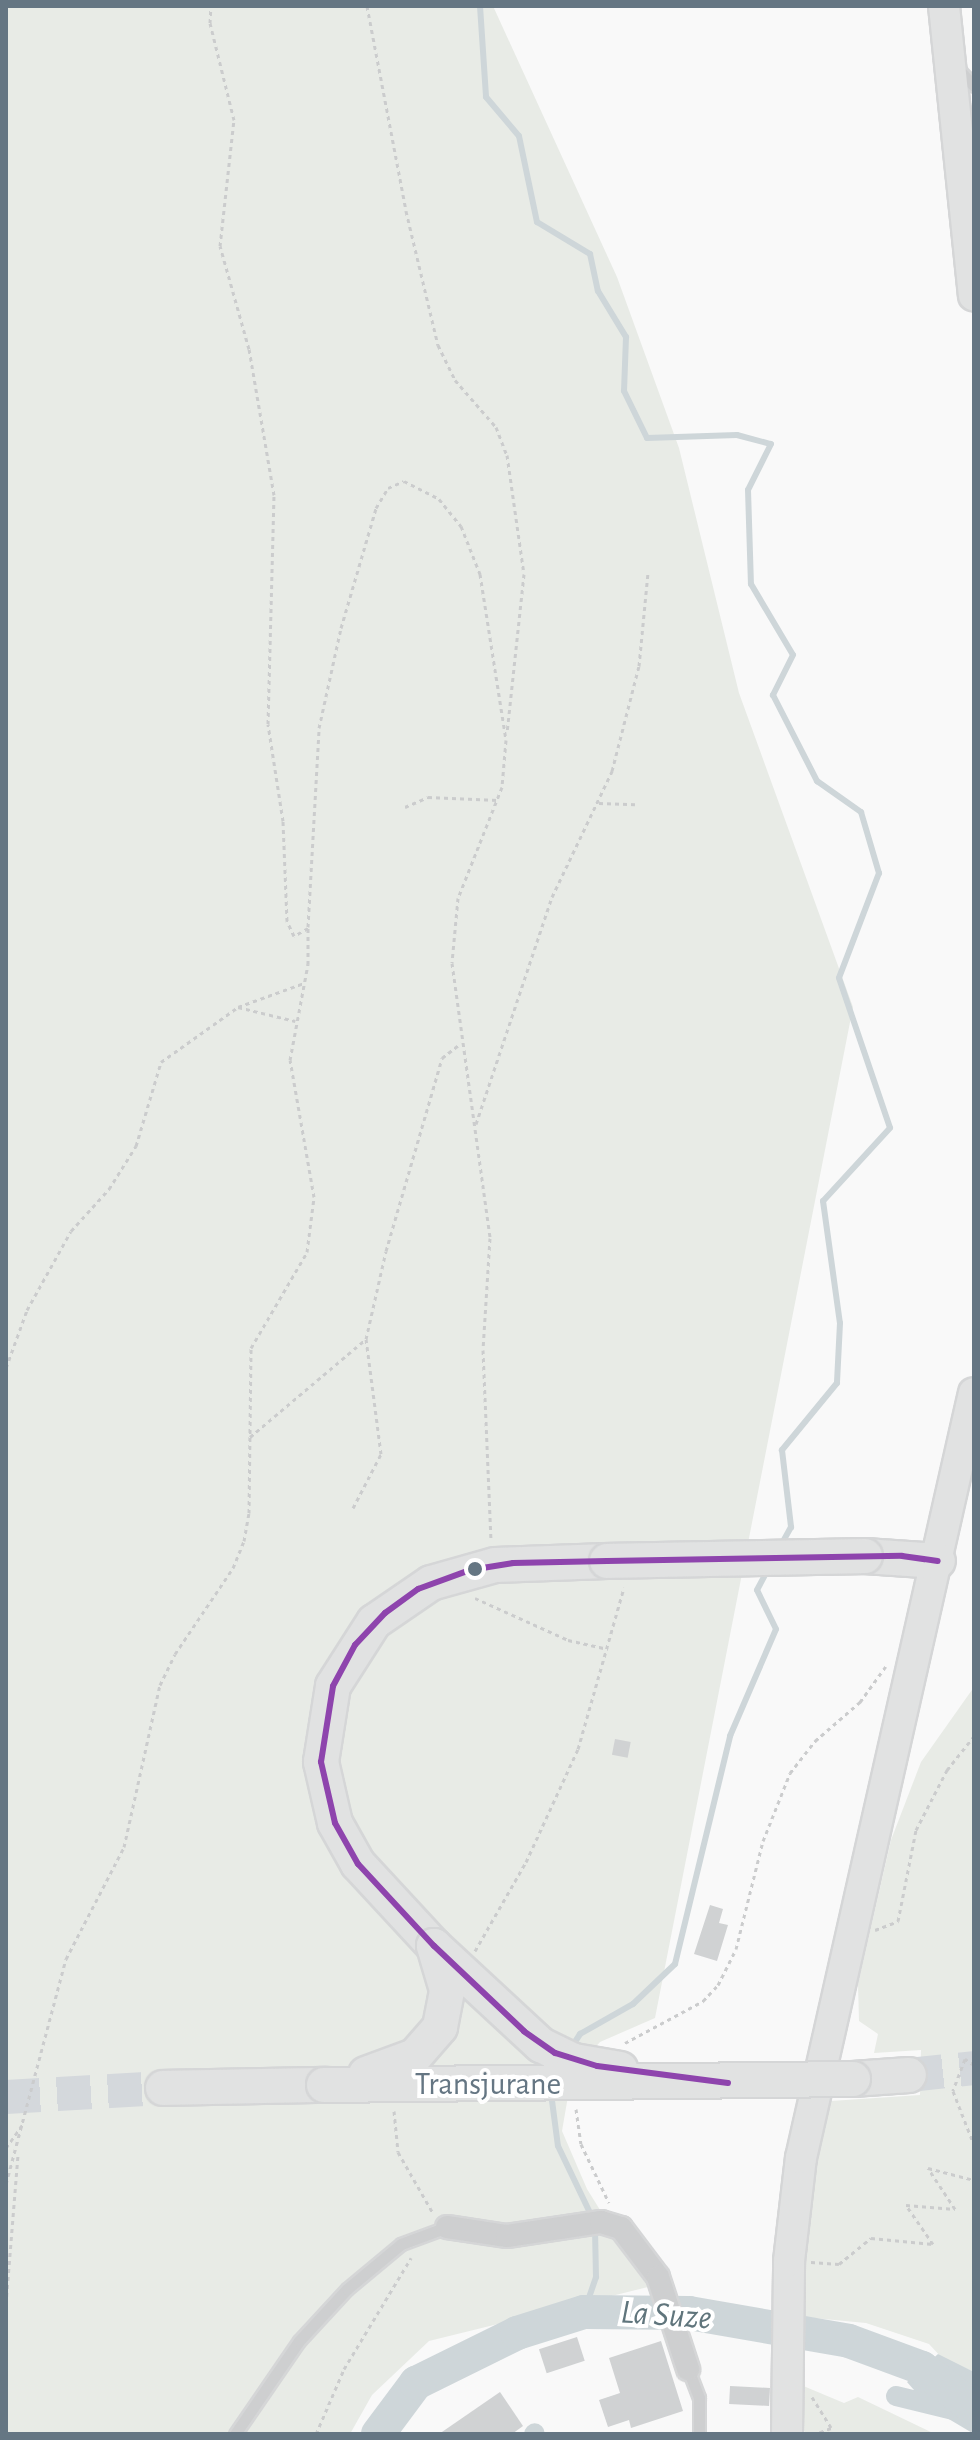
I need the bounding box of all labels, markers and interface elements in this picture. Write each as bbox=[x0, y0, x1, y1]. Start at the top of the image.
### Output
unlabelled marker bbox=[467, 1561, 483, 1577]
street label: Transjurane bbox=[415, 2065, 561, 2103]
water label: La Suze bbox=[619, 2292, 713, 2340]

